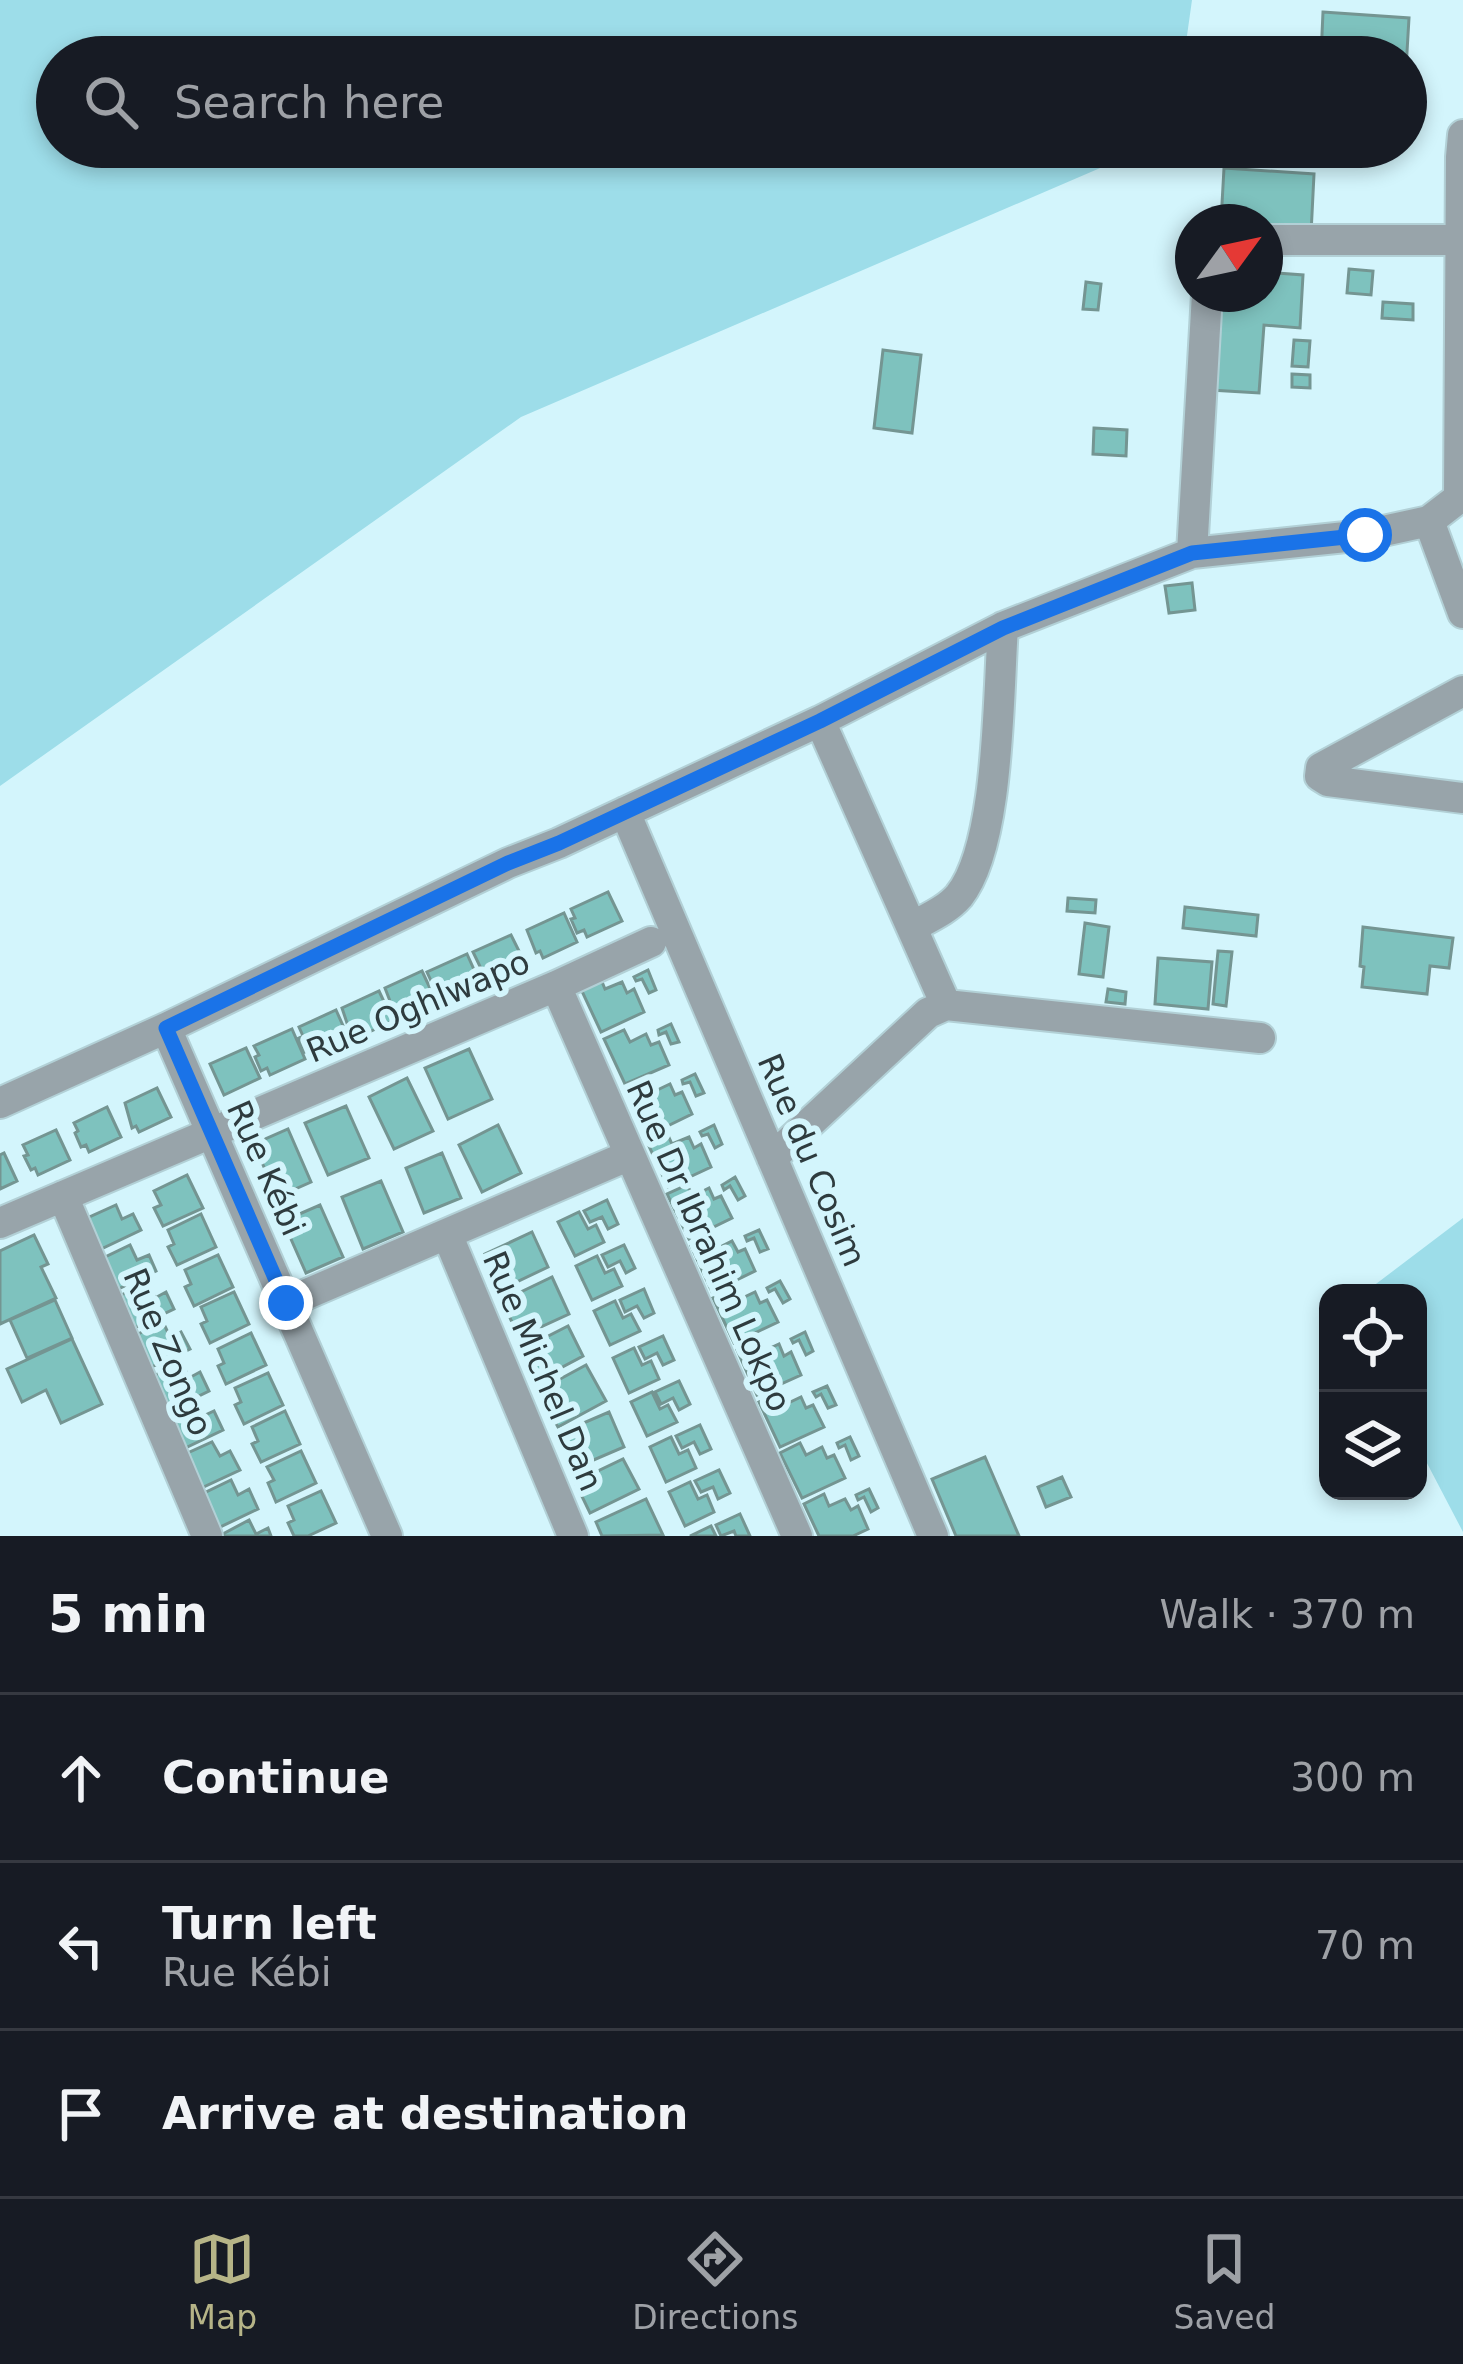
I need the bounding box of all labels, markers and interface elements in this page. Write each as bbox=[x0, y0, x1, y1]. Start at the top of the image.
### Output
search box bbox=[36, 36, 1427, 168]
icon: search bbox=[78, 69, 144, 135]
text: Search here bbox=[174, 76, 444, 129]
north arrow bbox=[1175, 204, 1283, 312]
route start bbox=[1338, 508, 1392, 562]
street label: Rue Oghlwapo bbox=[301, 941, 535, 1071]
street label: Rue du Cosim bbox=[750, 1048, 874, 1272]
street label: Rue Dr Ibrahim Lokpo bbox=[618, 1075, 800, 1417]
street label: Rue Kébi bbox=[219, 1094, 313, 1242]
street label: Rue Michel Dan bbox=[475, 1245, 611, 1497]
street label: Rue Zongo bbox=[115, 1262, 221, 1442]
route end bbox=[259, 1276, 313, 1330]
map controls bbox=[1319, 1284, 1427, 1500]
button: locate bbox=[1319, 1284, 1427, 1392]
button: layers bbox=[1319, 1392, 1427, 1500]
text: 5 min bbox=[48, 1585, 208, 1644]
text: Walk · 370 m bbox=[1160, 1592, 1415, 1637]
icon: ahead bbox=[48, 1745, 114, 1811]
text: Continue bbox=[162, 1751, 390, 1804]
text: 300 m bbox=[1290, 1755, 1415, 1800]
text: Turn left bbox=[162, 1897, 377, 1950]
icon: left bbox=[48, 1913, 114, 1979]
text: 70 m bbox=[1315, 1923, 1415, 1968]
text: Rue Kébi bbox=[162, 1950, 332, 1995]
icon: arrive bbox=[48, 2081, 114, 2147]
text: Arrive at destination bbox=[162, 2087, 688, 2140]
tab: Map bbox=[188, 2226, 257, 2337]
tab: Directions bbox=[632, 2226, 798, 2337]
tab: Saved bbox=[1174, 2226, 1275, 2337]

